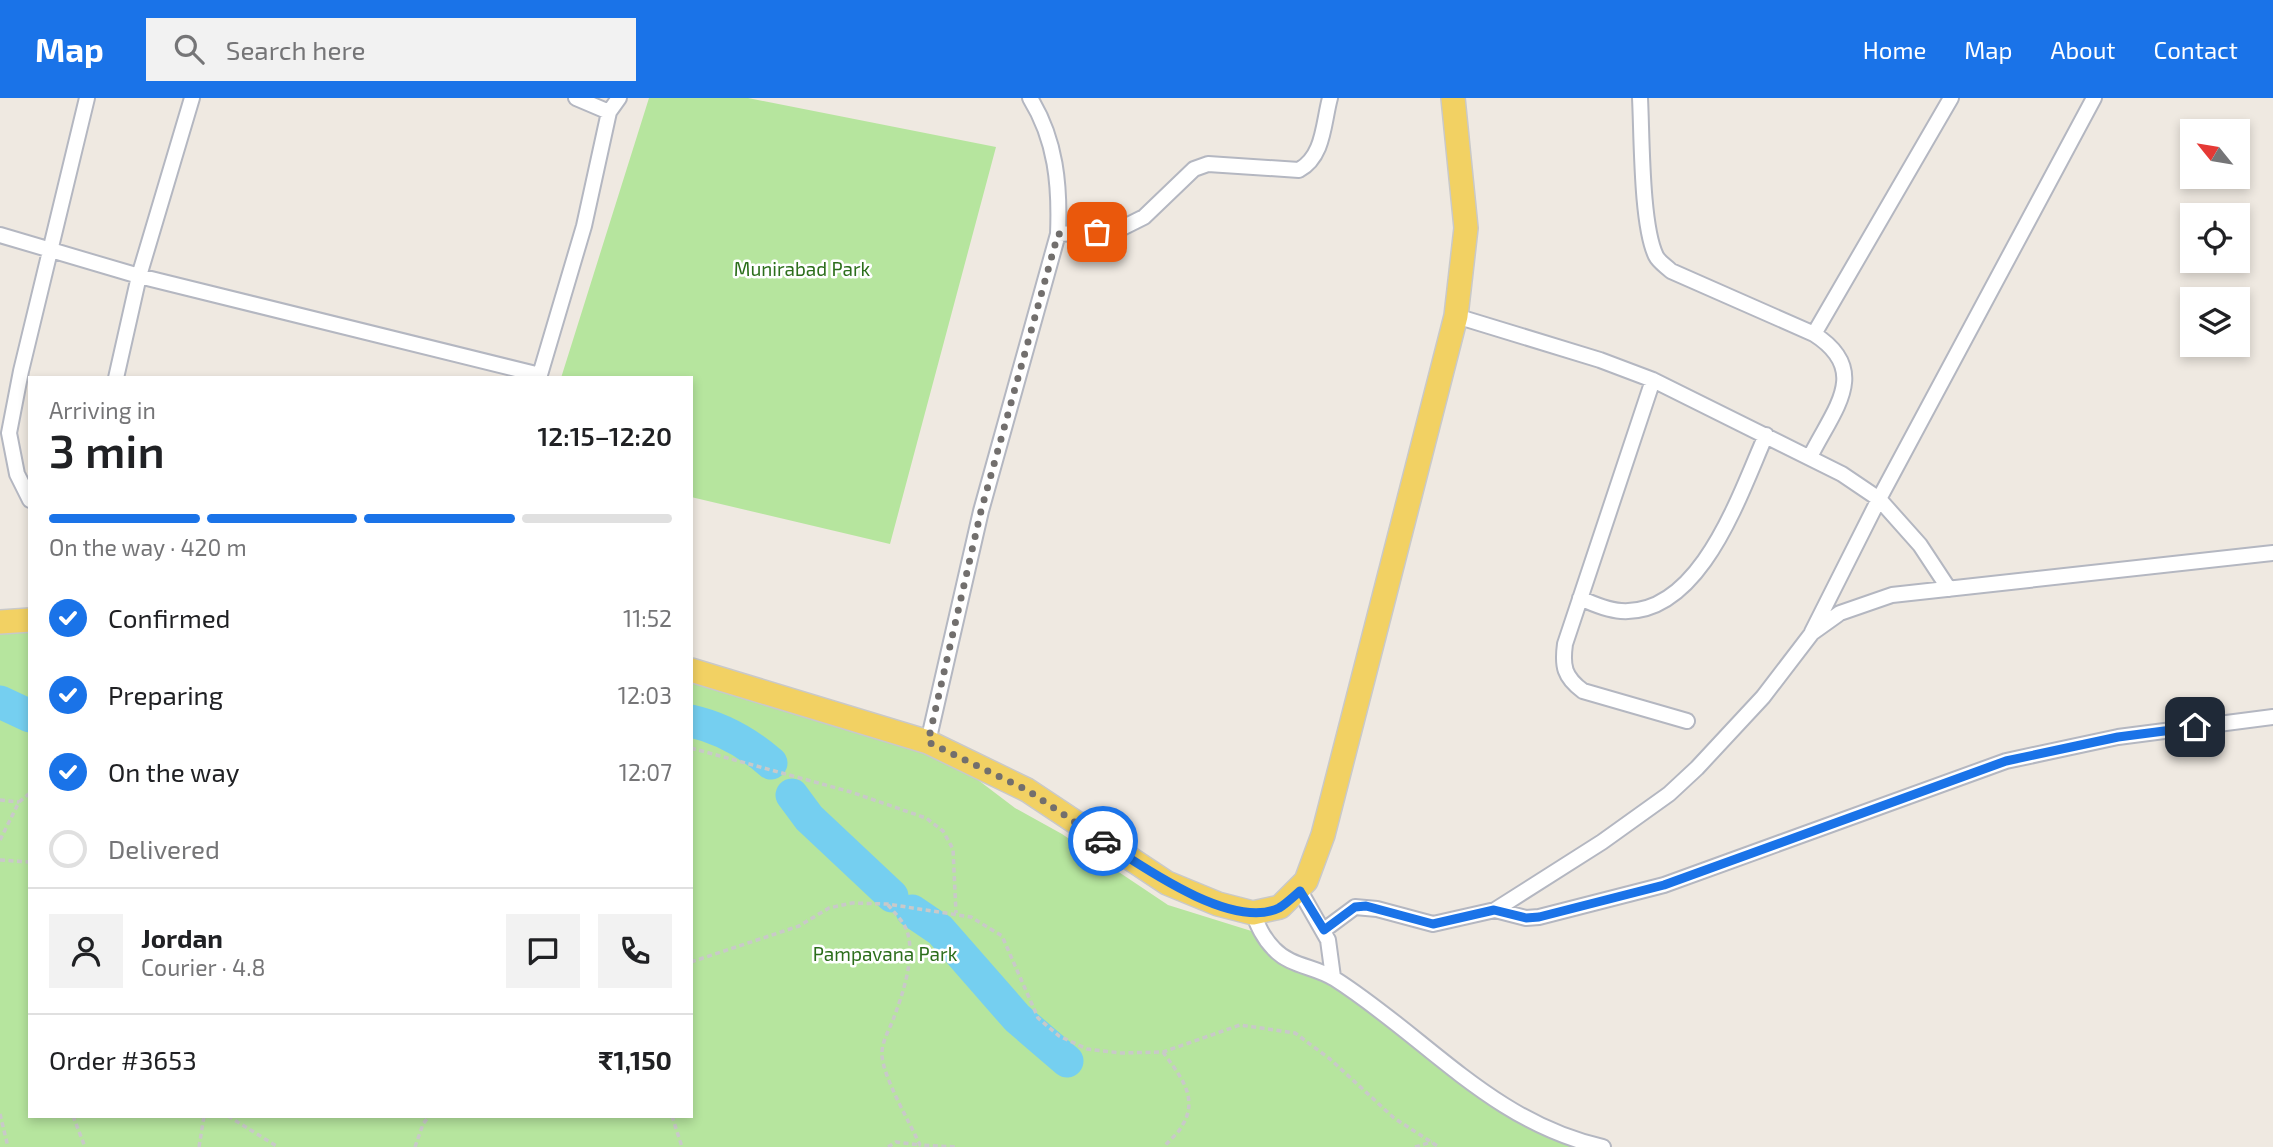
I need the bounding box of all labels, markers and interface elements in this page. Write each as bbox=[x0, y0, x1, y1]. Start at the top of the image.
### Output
search box bbox=[146, 18, 636, 81]
text: Map bbox=[35, 29, 104, 69]
icon: search bbox=[170, 30, 208, 68]
text: Search here bbox=[226, 34, 365, 65]
text: Home bbox=[1863, 35, 1926, 64]
text: Map bbox=[1964, 35, 2012, 64]
text: About bbox=[2050, 35, 2116, 64]
text: Contact bbox=[2154, 35, 2238, 64]
north arrow bbox=[2180, 119, 2250, 189]
map controls bbox=[2180, 119, 2250, 357]
pin bbox=[1067, 202, 1127, 262]
button: locate bbox=[2180, 203, 2250, 273]
icon: bag bbox=[1078, 213, 1116, 251]
park label: Munirabad Park bbox=[734, 257, 871, 280]
button: layers bbox=[2180, 287, 2250, 357]
text: Arriving in bbox=[49, 396, 156, 424]
text: 12:15–12:20 bbox=[537, 420, 672, 451]
text: 3 min bbox=[49, 422, 165, 477]
text: On the way · 420 m bbox=[49, 533, 247, 561]
icon: check bbox=[49, 599, 87, 637]
text: Confirmed bbox=[108, 602, 231, 633]
text: 11:52 bbox=[623, 604, 672, 632]
icon: check bbox=[49, 676, 87, 714]
text: Preparing bbox=[108, 679, 223, 710]
text: 12:03 bbox=[618, 681, 672, 709]
pin bbox=[2165, 697, 2225, 757]
icon: home bbox=[2176, 708, 2214, 746]
icon: check bbox=[49, 753, 87, 791]
text: On the way bbox=[108, 756, 239, 787]
text: 12:07 bbox=[619, 758, 672, 786]
courier bbox=[1068, 806, 1138, 876]
icon: car bbox=[1084, 822, 1122, 860]
text: Delivered bbox=[108, 833, 220, 864]
button: person bbox=[49, 914, 123, 988]
button: chat bbox=[506, 914, 580, 988]
button: phone bbox=[598, 914, 672, 988]
text: Jordan bbox=[141, 922, 223, 953]
park label: Pampavana Park bbox=[813, 942, 958, 965]
text: Courier · 4.8 bbox=[141, 953, 265, 981]
text: Order #3653 bbox=[49, 1044, 197, 1075]
text: ₹1,150 bbox=[598, 1044, 672, 1075]

